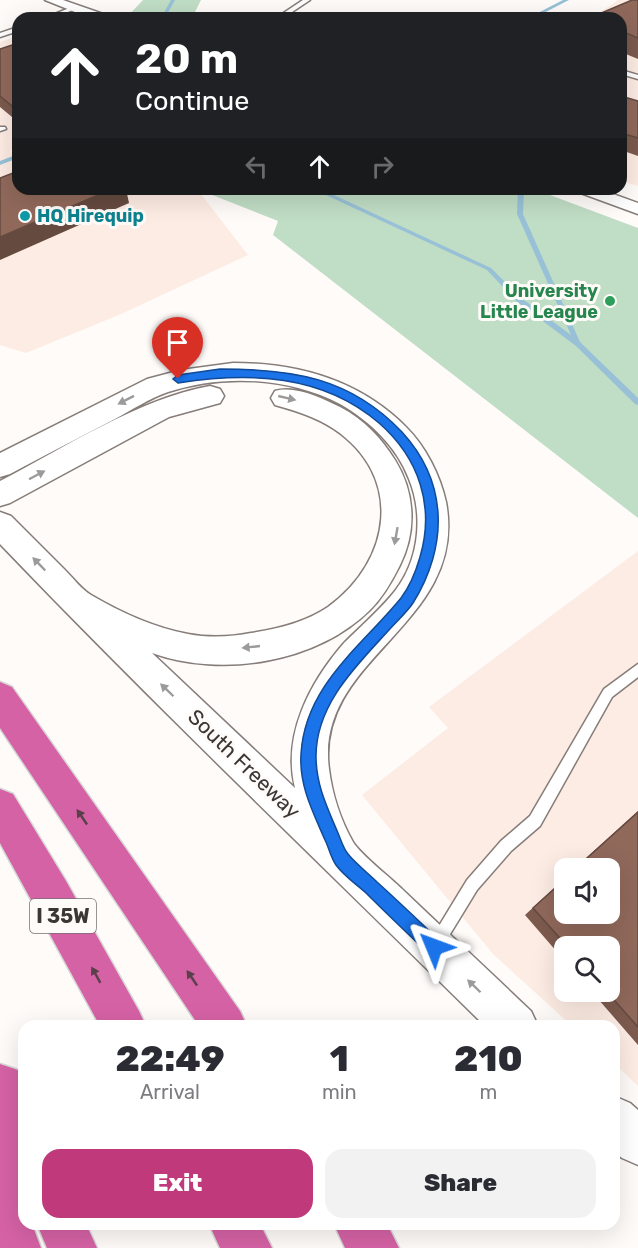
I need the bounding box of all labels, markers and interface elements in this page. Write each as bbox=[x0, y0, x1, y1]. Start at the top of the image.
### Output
text: 20 m bbox=[135, 34, 238, 84]
icon: ahead bbox=[36, 36, 114, 114]
text: Continue bbox=[135, 85, 249, 117]
icon: left bbox=[240, 150, 273, 183]
icon: ahead bbox=[303, 150, 336, 183]
icon: right bbox=[366, 150, 399, 183]
place label: HQ Hirequip bbox=[37, 205, 144, 227]
marker: HQ Hirequip bbox=[18, 209, 32, 223]
place label: University Little League bbox=[480, 280, 598, 323]
marker: University Little League bbox=[603, 294, 617, 308]
pin bbox=[152, 317, 203, 379]
icon: arrive bbox=[161, 326, 194, 359]
one-way arrow bbox=[278, 394, 296, 404]
one-way arrow bbox=[117, 395, 134, 405]
one-way arrow bbox=[29, 470, 46, 480]
one-way arrow bbox=[391, 527, 400, 546]
one-way arrow bbox=[32, 557, 46, 572]
one-way arrow bbox=[242, 643, 261, 652]
one-way arrow bbox=[160, 683, 175, 697]
street label: South Freeway bbox=[183, 704, 306, 824]
one-way arrow bbox=[76, 809, 87, 825]
map controls bbox=[554, 858, 620, 1002]
button: sound bbox=[554, 858, 620, 924]
road number: I 35W bbox=[30, 899, 96, 933]
position arrow bbox=[402, 915, 466, 979]
button: search bbox=[554, 936, 620, 1002]
one-way arrow bbox=[91, 966, 101, 983]
one-way arrow bbox=[186, 970, 198, 986]
one-way arrow bbox=[467, 979, 481, 993]
text: 22:49 bbox=[115, 1037, 225, 1080]
text: 1 bbox=[330, 1037, 349, 1080]
text: 210 bbox=[454, 1037, 523, 1080]
text: Arrival bbox=[140, 1080, 200, 1104]
text: min bbox=[322, 1080, 357, 1104]
text: m bbox=[479, 1080, 497, 1104]
button: Exit bbox=[42, 1149, 313, 1218]
button: Share bbox=[325, 1149, 596, 1218]

